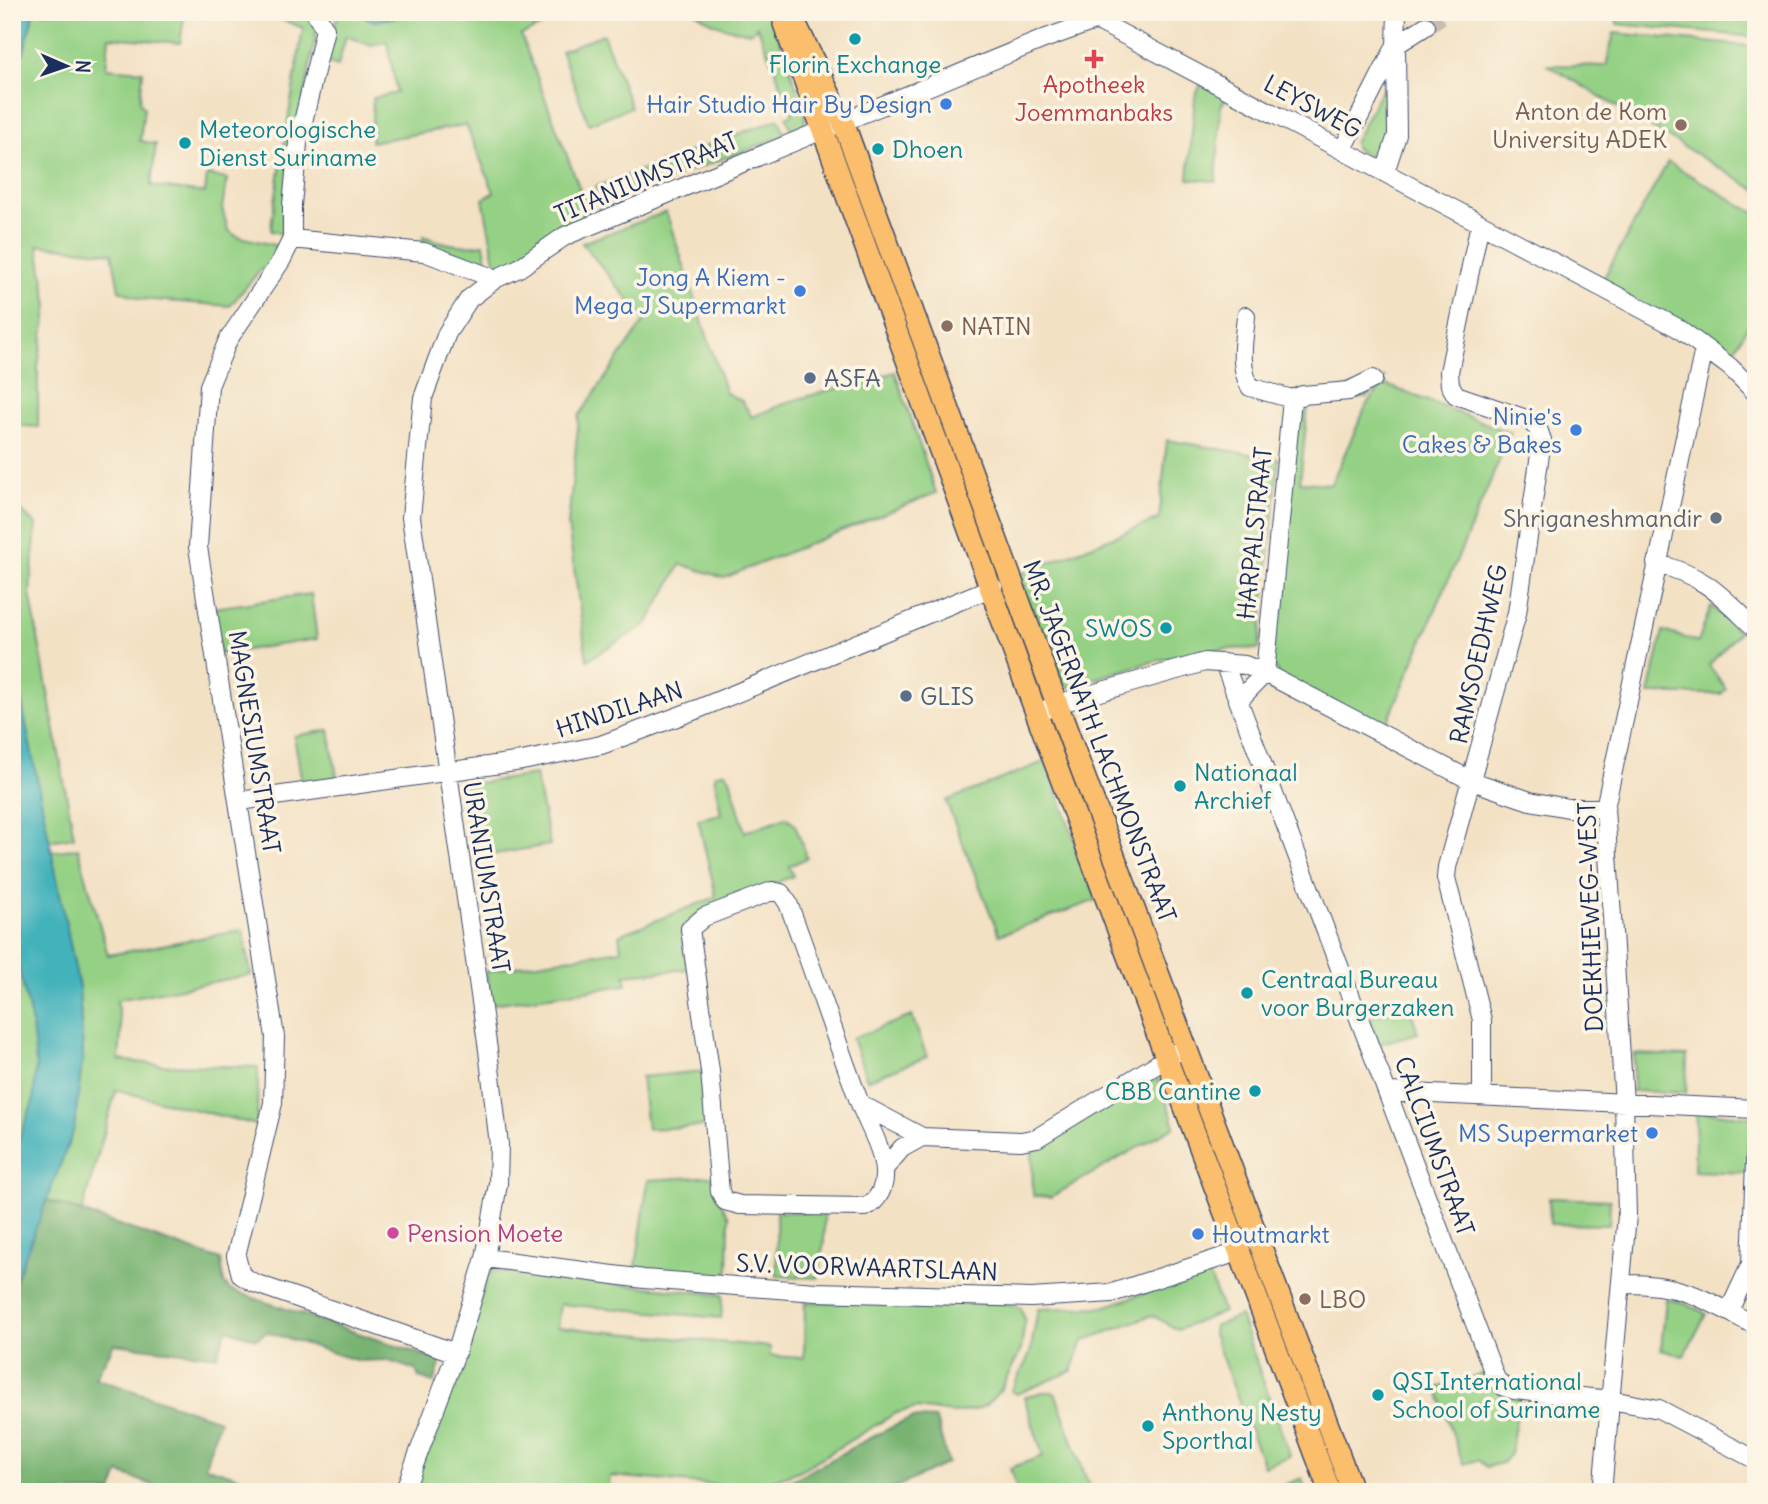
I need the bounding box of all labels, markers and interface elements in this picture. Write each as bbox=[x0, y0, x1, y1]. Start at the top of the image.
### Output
marker: Florin Exchange bbox=[847, 31, 863, 47]
north arrow bbox=[32, 32, 102, 102]
place label: Florin Exchange bbox=[769, 49, 941, 79]
marker: Apotheek Joemmanbaks bbox=[1086, 51, 1102, 67]
text: N bbox=[71, 60, 95, 74]
street label: LEYSWEG bbox=[1259, 68, 1367, 144]
place label: Apotheek Joemmanbaks bbox=[1015, 69, 1173, 127]
place label: Hair Studio Hair By Design bbox=[646, 89, 932, 119]
marker: Hair Studio Hair By Design bbox=[938, 96, 954, 112]
place label: Anton de Kom University ADEK bbox=[1492, 96, 1667, 154]
place label: Meteorologische Dienst Suriname bbox=[199, 114, 377, 172]
marker: Anton de Kom University ADEK bbox=[1673, 117, 1689, 133]
street label: TITANIUMSTRAAT bbox=[550, 125, 742, 229]
place label: Dhoen bbox=[892, 134, 963, 164]
marker: Meteorologische Dienst Suriname bbox=[177, 135, 193, 151]
marker: Dhoen bbox=[870, 141, 886, 157]
place label: Jong A Kiem - Mega J Supermarkt bbox=[574, 262, 786, 320]
marker: Jong A Kiem - Mega J Supermarkt bbox=[792, 283, 808, 299]
place label: NATIN bbox=[961, 311, 1031, 341]
marker: NATIN bbox=[939, 318, 955, 334]
place label: ASFA bbox=[824, 363, 881, 393]
marker: ASFA bbox=[802, 370, 818, 386]
place label: Ninie's Cakes & Bakes bbox=[1402, 401, 1562, 459]
marker: Ninie's Cakes & Bakes bbox=[1568, 422, 1584, 438]
street label: HARPALSTRAAT bbox=[1230, 445, 1278, 621]
place label: Shriganeshmandir bbox=[1503, 503, 1702, 533]
marker: Shriganeshmandir bbox=[1708, 510, 1724, 526]
street label: MR. JAGERNATH LACHMONSTRAAT bbox=[1017, 556, 1183, 926]
street label: RAMSOEDHWEG bbox=[1443, 561, 1513, 747]
place label: SWOS bbox=[1085, 613, 1152, 643]
marker: SWOS bbox=[1158, 620, 1174, 636]
street label: MAGNESIUMSTRAAT bbox=[223, 628, 287, 856]
street label: HINDILAAN bbox=[552, 674, 686, 744]
place label: GLIS bbox=[920, 681, 974, 711]
marker: GLIS bbox=[898, 688, 914, 704]
place label: Nationaal Archief bbox=[1194, 757, 1298, 815]
marker: Nationaal Archief bbox=[1172, 778, 1188, 794]
street label: URANIUMSTRAAT bbox=[457, 779, 517, 975]
street label: DOEKHIEWEG-WEST bbox=[1571, 801, 1609, 1033]
place label: Centraal Bureau voor Burgerzaken bbox=[1261, 964, 1454, 1022]
marker: Centraal Bureau voor Burgerzaken bbox=[1239, 985, 1255, 1001]
street label: CALCIUMSTRAAT bbox=[1389, 1052, 1481, 1240]
place label: CBB Cantine bbox=[1105, 1076, 1241, 1106]
marker: CBB Cantine bbox=[1247, 1083, 1263, 1099]
place label: MS Supermarket bbox=[1458, 1118, 1638, 1148]
marker: MS Supermarket bbox=[1644, 1125, 1660, 1141]
place label: Pension Moete bbox=[407, 1218, 563, 1248]
place label: Houtmarkt bbox=[1212, 1219, 1330, 1249]
marker: Pension Moete bbox=[385, 1225, 401, 1241]
marker: Houtmarkt bbox=[1190, 1226, 1206, 1242]
street label: S.V. VOORWAARTSLAAN bbox=[736, 1247, 998, 1287]
place label: LBO bbox=[1319, 1284, 1366, 1314]
marker: LBO bbox=[1297, 1291, 1313, 1307]
place label: QSI International School of Suriname bbox=[1392, 1366, 1601, 1424]
marker: QSI International School of Suriname bbox=[1370, 1387, 1386, 1403]
place label: Anthony Nesty Sporthal bbox=[1162, 1397, 1322, 1455]
marker: Anthony Nesty Sporthal bbox=[1140, 1418, 1156, 1434]

